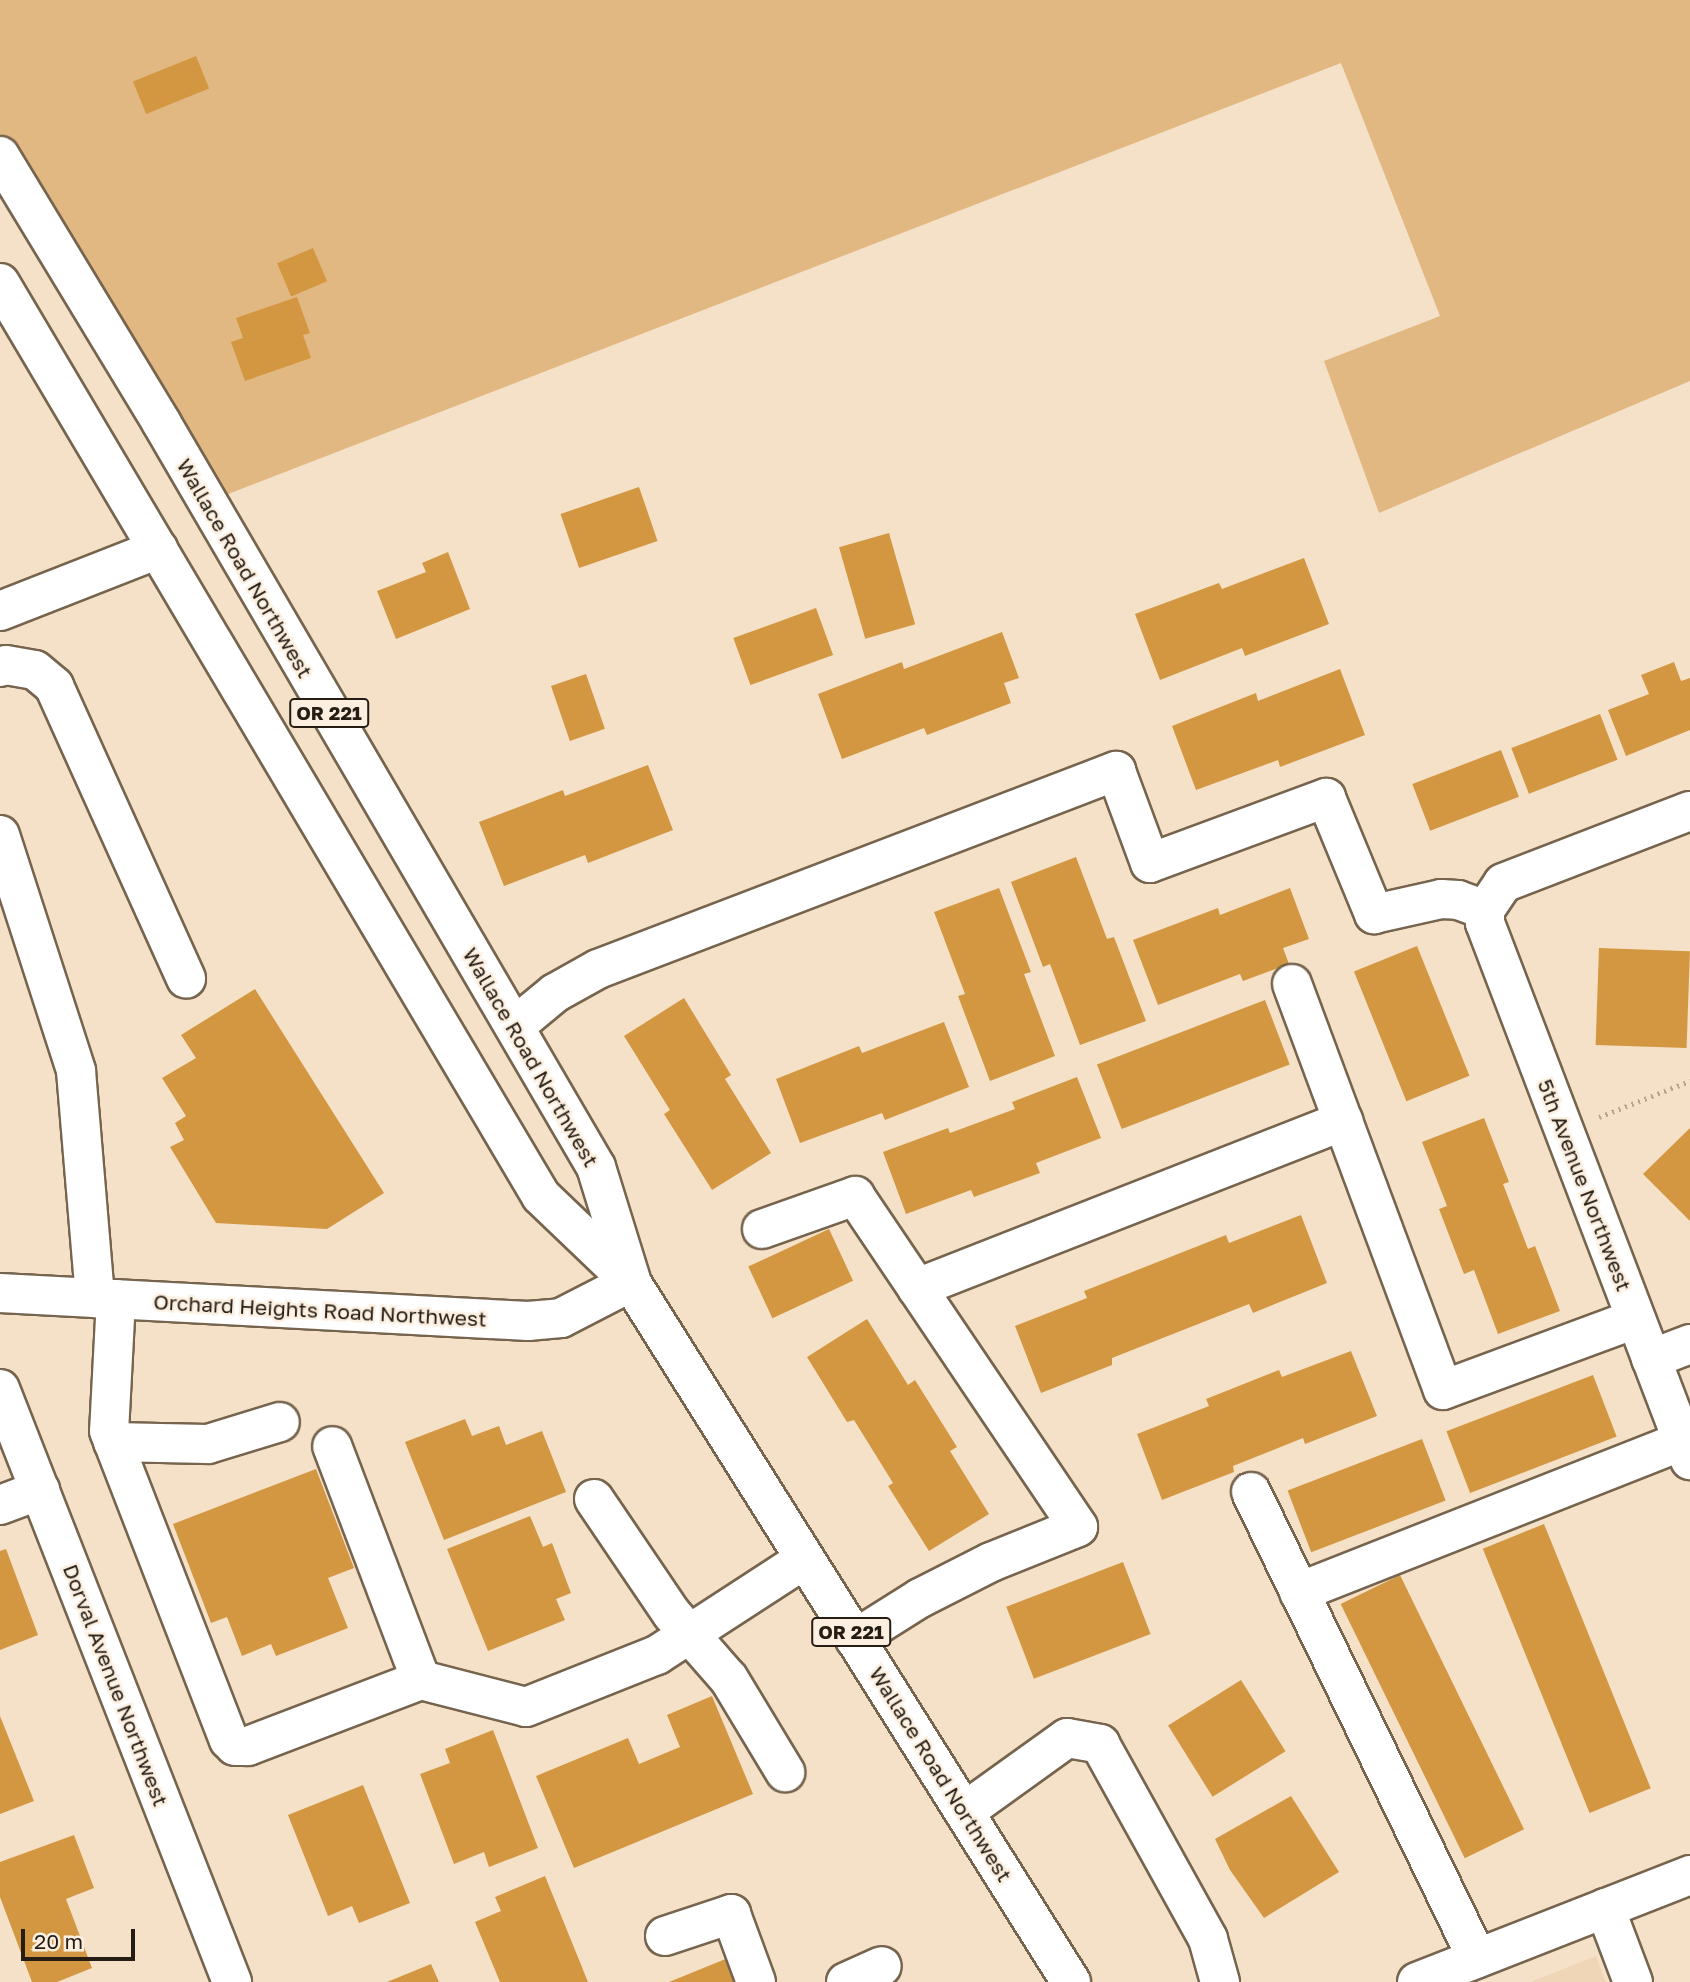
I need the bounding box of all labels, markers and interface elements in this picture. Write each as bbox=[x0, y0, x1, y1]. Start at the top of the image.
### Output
street label: Wallace Road Northwest bbox=[172, 454, 318, 682]
road number: OR 221 bbox=[289, 698, 369, 728]
street label: Wallace Road Northwest bbox=[458, 943, 604, 1171]
street label: 5th Avenue Northwest bbox=[1533, 1075, 1637, 1295]
street label: Orchard Heights Road Northwest bbox=[153, 1289, 487, 1331]
street label: Dorval Avenue Northwest bbox=[58, 1560, 174, 1810]
road number: OR 221 bbox=[811, 1616, 891, 1648]
street label: Wallace Road Northwest bbox=[864, 1662, 1018, 1886]
scale bar bbox=[24, 1916, 138, 1960]
text: 20 m bbox=[34, 1928, 83, 1954]

